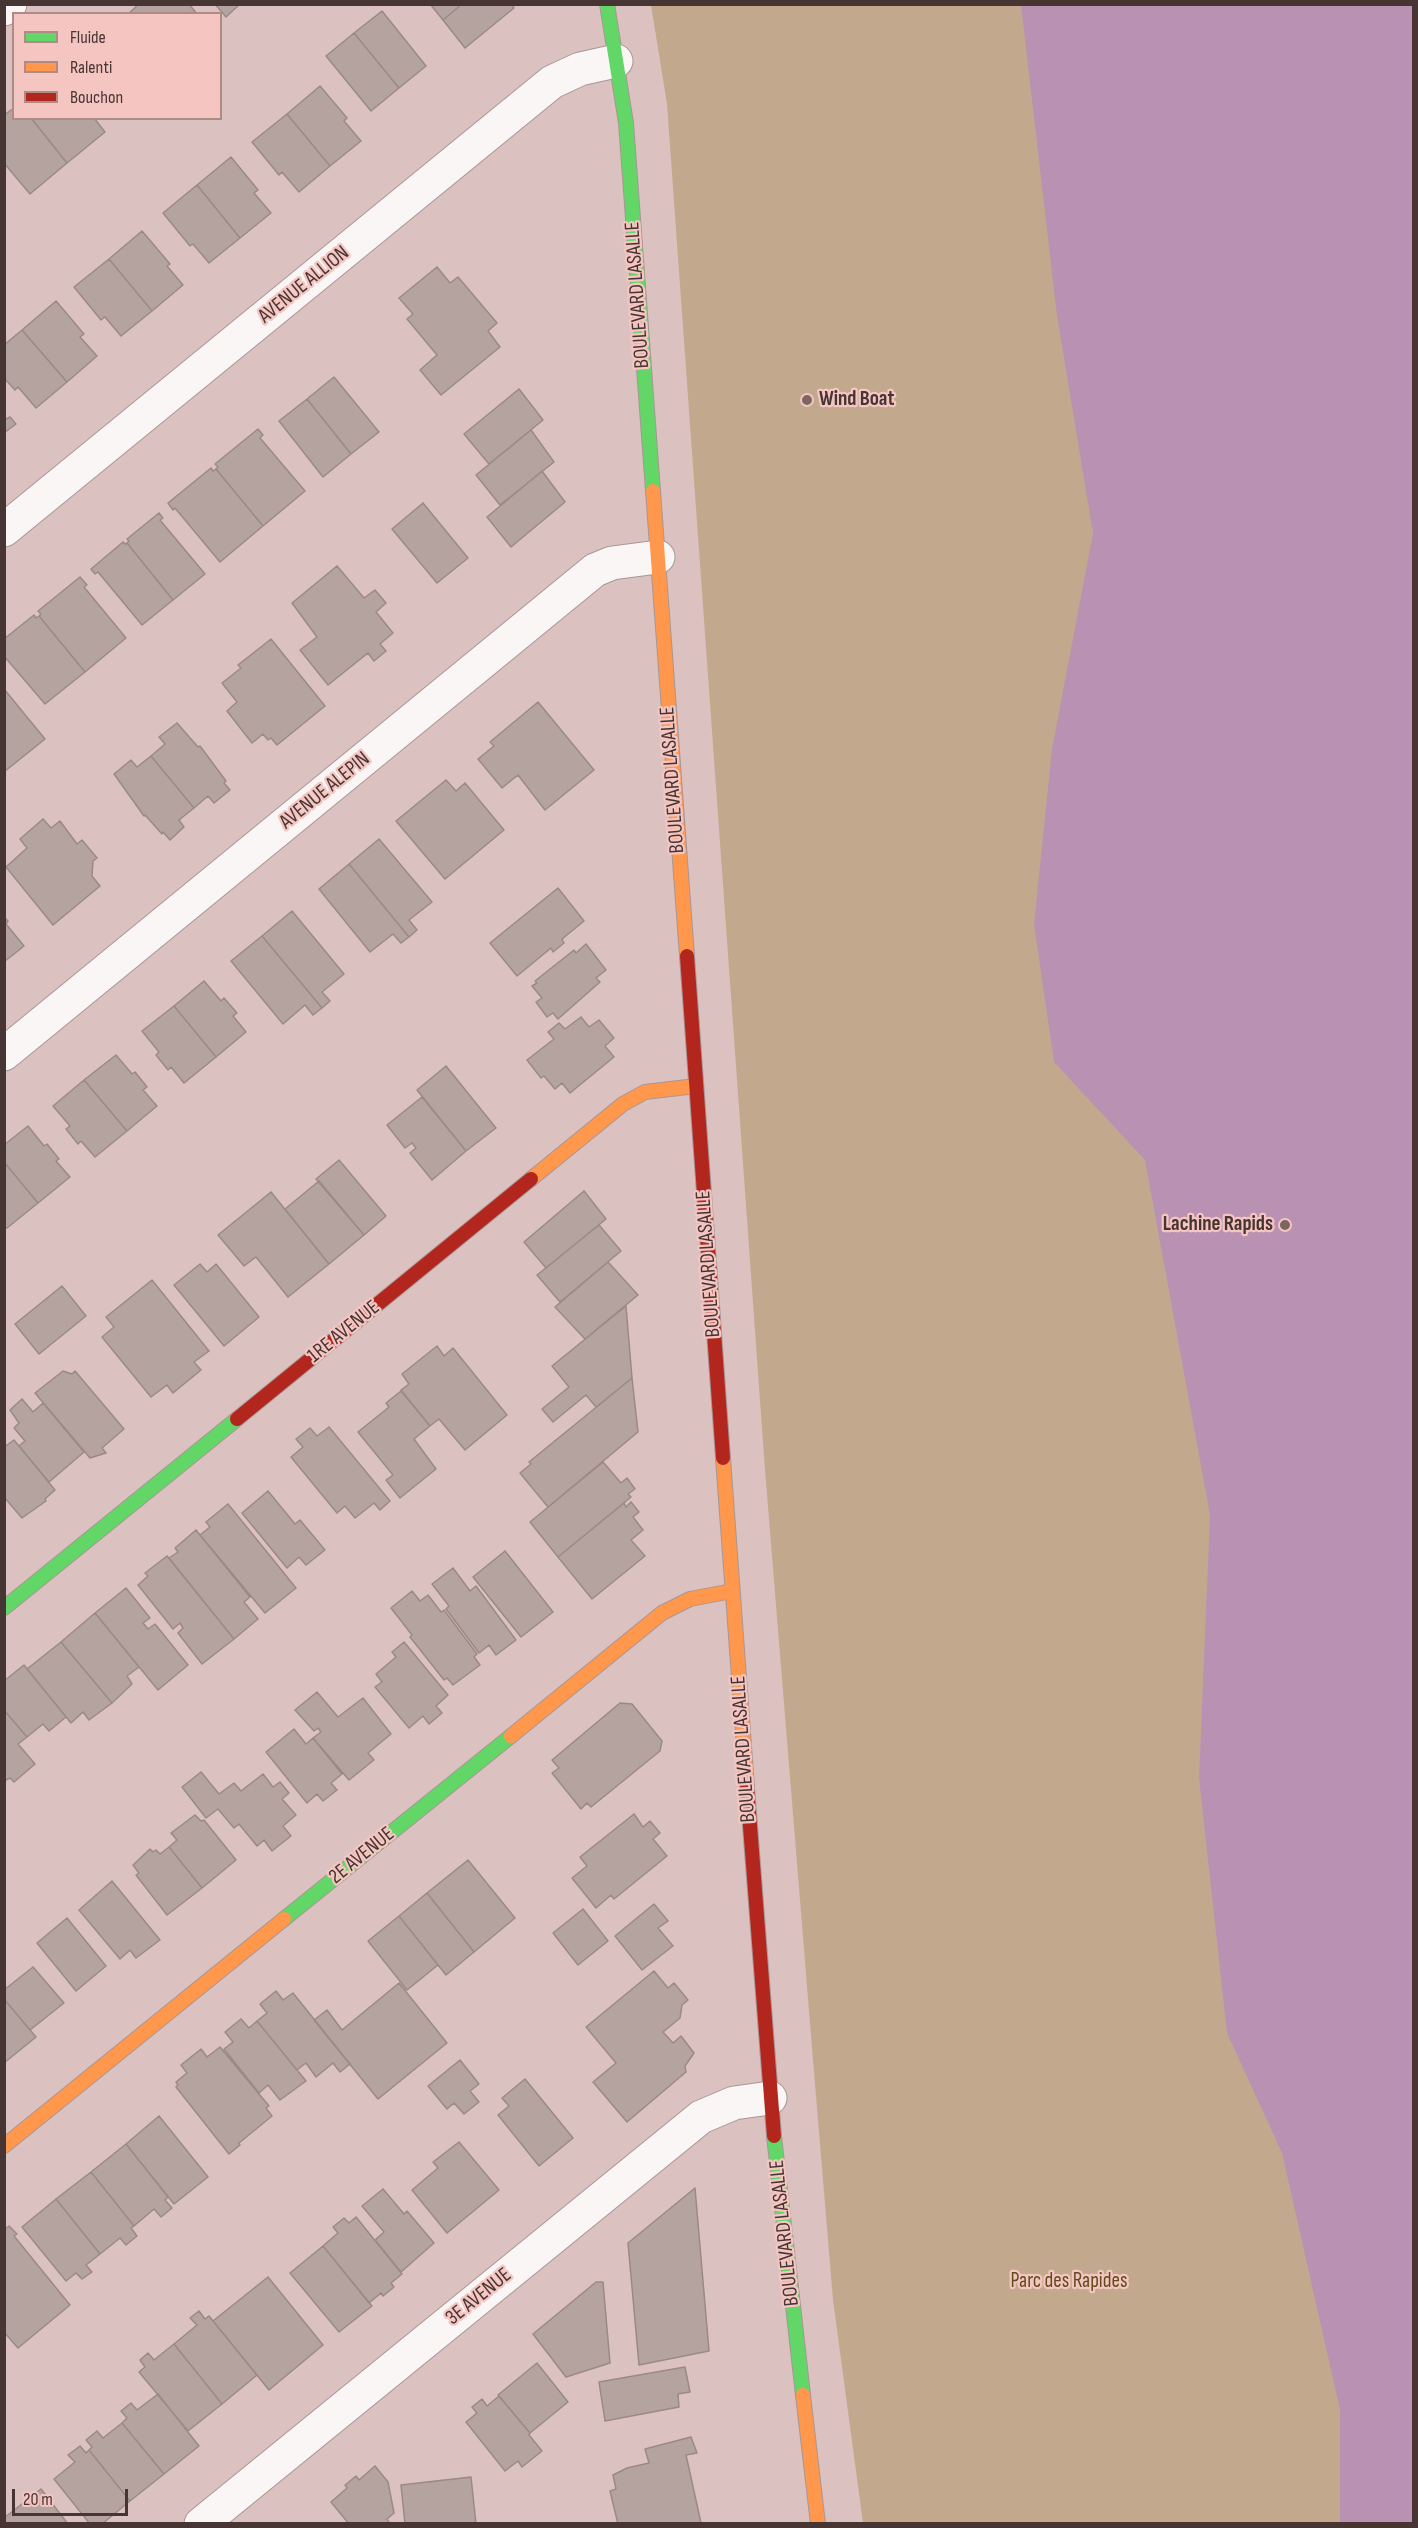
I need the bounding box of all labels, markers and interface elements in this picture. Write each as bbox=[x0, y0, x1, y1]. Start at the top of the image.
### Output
legend bbox=[12, 12, 222, 120]
text: Fluide bbox=[70, 27, 106, 48]
text: Ralenti bbox=[70, 57, 112, 78]
text: Bouchon bbox=[70, 87, 123, 108]
street label: BOULEVARD LASALLE bbox=[620, 221, 656, 369]
street label: AVENUE ALLION bbox=[254, 241, 354, 329]
place label: Wind Boat bbox=[819, 387, 894, 413]
marker: Wind Boat bbox=[800, 393, 814, 407]
street label: BOULEVARD LASALLE bbox=[655, 706, 691, 854]
street label: AVENUE ALEPIN bbox=[275, 747, 375, 835]
street label: BOULEVARD LASALLE bbox=[691, 1190, 727, 1338]
place label: Lachine Rapids bbox=[1163, 1212, 1273, 1238]
marker: Lachine Rapids bbox=[1278, 1218, 1292, 1232]
street label: 1RE AVENUE bbox=[303, 1295, 385, 1369]
street label: BOULEVARD LASALLE bbox=[726, 1675, 762, 1823]
street label: 2E AVENUE bbox=[324, 1822, 400, 1890]
street label: BOULEVARD LASALLE bbox=[765, 2159, 805, 2307]
street label: 3E AVENUE bbox=[441, 2263, 517, 2331]
park label: Parc des Rapides bbox=[1010, 2269, 1128, 2295]
scale bar bbox=[15, 2477, 130, 2515]
text: 20 m bbox=[23, 2489, 53, 2510]

